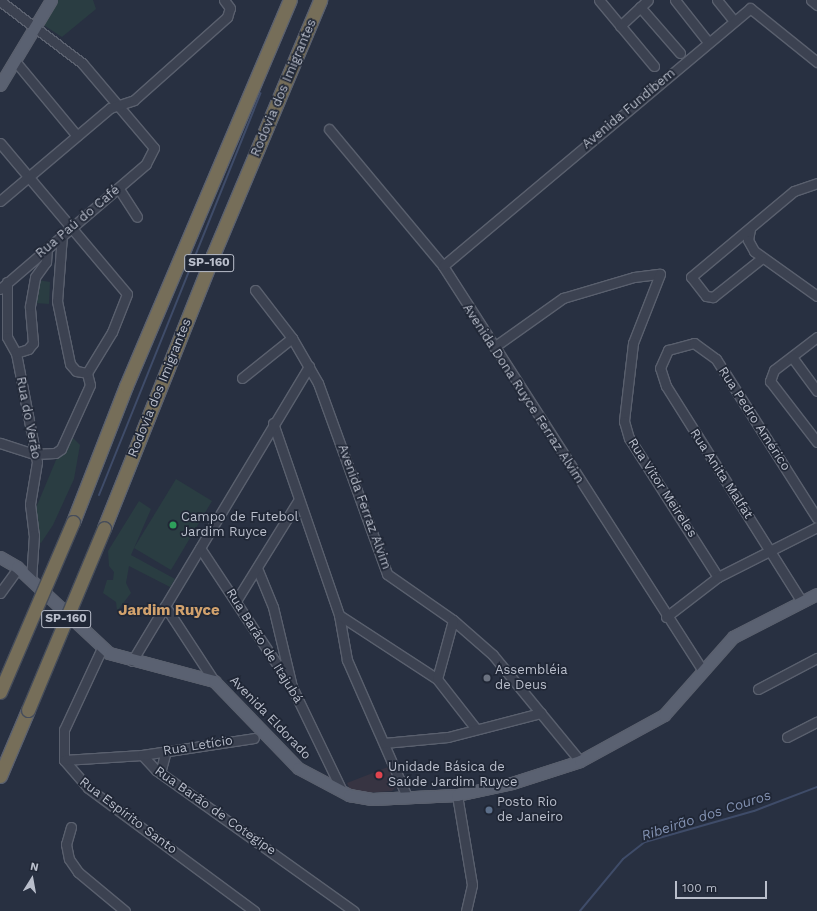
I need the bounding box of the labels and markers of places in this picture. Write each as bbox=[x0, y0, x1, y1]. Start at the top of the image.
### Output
place label: Campo de Futebol Jardim Ruyce bbox=[181, 510, 298, 541]
marker: Campo de Futebol Jardim Ruyce bbox=[168, 520, 178, 530]
place label: Assembléia de Deus bbox=[495, 663, 568, 694]
marker: Assembléia de Deus bbox=[482, 673, 492, 683]
place label: Unidade Básica de Saúde Jardim Ruyce bbox=[388, 760, 518, 791]
marker: Unidade Básica de Saúde Jardim Ruyce bbox=[373, 769, 385, 781]
place label: Posto Rio de Janeiro bbox=[497, 795, 563, 826]
marker: Posto Rio de Janeiro bbox=[484, 805, 494, 815]

